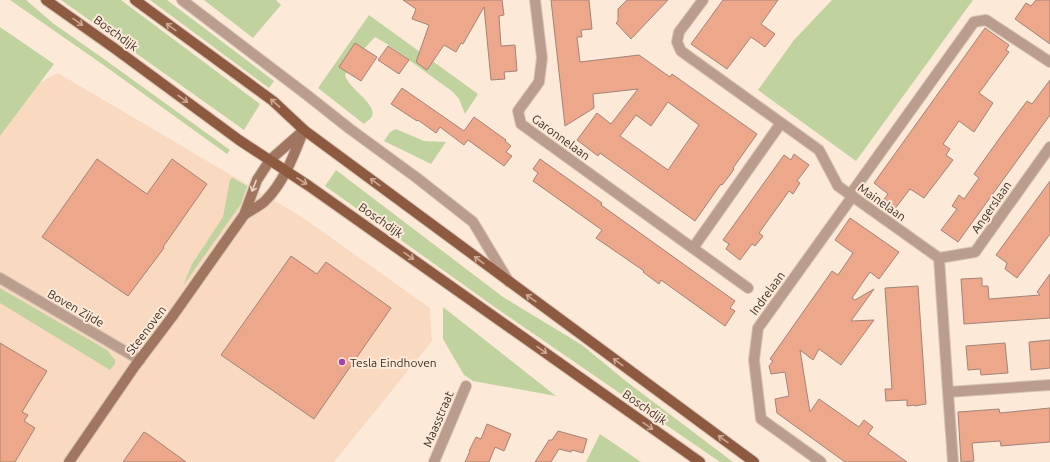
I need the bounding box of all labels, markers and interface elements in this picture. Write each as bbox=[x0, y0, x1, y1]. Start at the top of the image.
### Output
street label: Boschdijk bbox=[91, 13, 141, 53]
one-way arrow bbox=[72, 18, 83, 26]
one-way arrow bbox=[165, 22, 176, 31]
one-way arrow bbox=[178, 94, 189, 103]
one-way arrow bbox=[270, 99, 281, 108]
street label: Garonnelaan bbox=[530, 112, 592, 162]
one-way arrow bbox=[296, 178, 308, 186]
one-way arrow bbox=[369, 178, 380, 186]
street label: Angerslaan bbox=[968, 179, 1014, 235]
one-way arrow bbox=[250, 180, 258, 192]
street label: Mainelaan bbox=[856, 181, 908, 223]
street label: Boschdijk bbox=[356, 200, 406, 240]
one-way arrow bbox=[403, 252, 414, 260]
one-way arrow bbox=[473, 255, 484, 264]
street label: Indrelaan bbox=[747, 269, 787, 317]
street label: Boven Zijde bbox=[45, 287, 107, 329]
one-way arrow bbox=[526, 294, 537, 302]
street label: Steenoven bbox=[124, 303, 168, 357]
one-way arrow bbox=[536, 346, 547, 354]
place label: Tesla Eindhoven bbox=[350, 356, 437, 369]
marker: Tesla Eindhoven bbox=[337, 357, 347, 367]
one-way arrow bbox=[613, 357, 624, 366]
street label: Boschdijk bbox=[620, 387, 670, 427]
street label: Maasstraat bbox=[420, 389, 456, 449]
one-way arrow bbox=[642, 422, 653, 430]
one-way arrow bbox=[718, 435, 729, 443]

